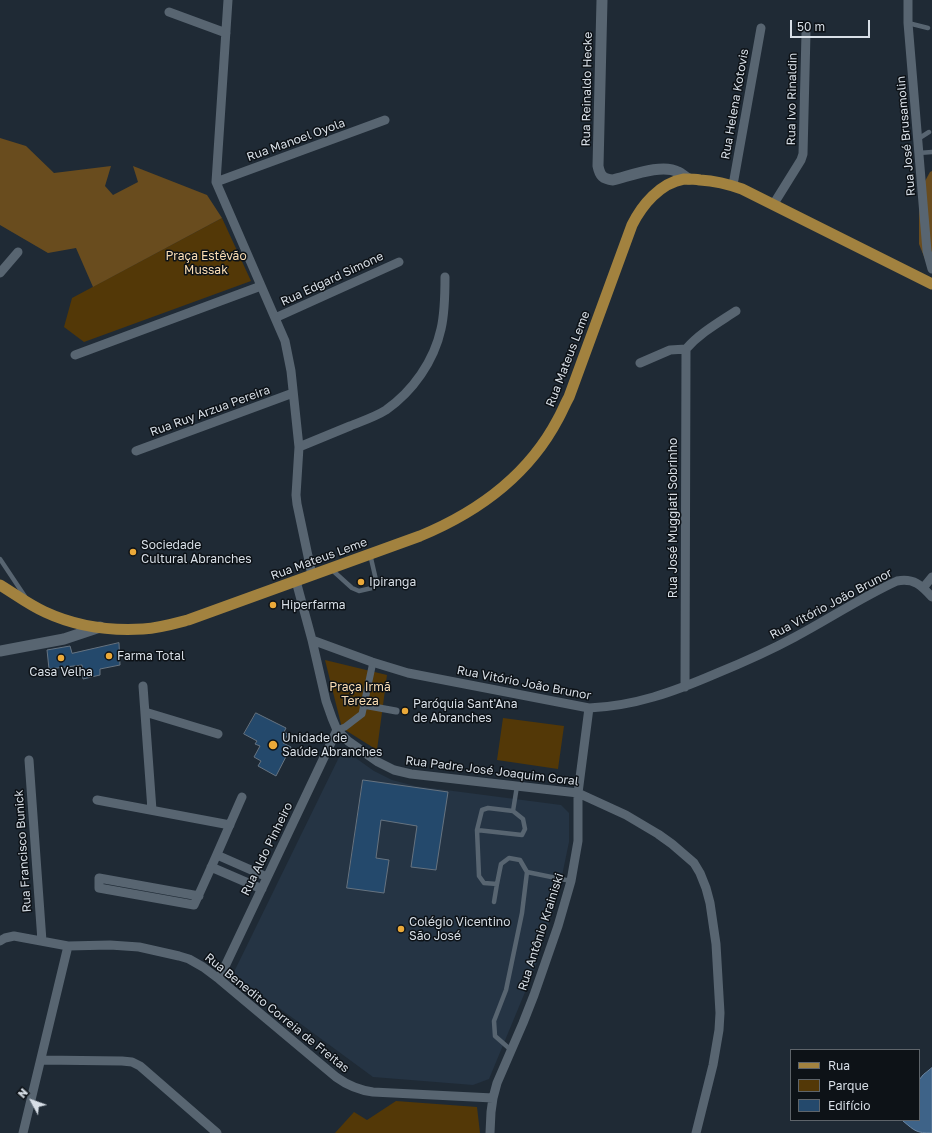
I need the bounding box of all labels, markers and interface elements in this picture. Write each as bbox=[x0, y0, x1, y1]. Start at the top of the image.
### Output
scale bar bbox=[792, 12, 872, 38]
text: 50 m bbox=[797, 19, 825, 34]
street label: Rua Reinaldo Hecke bbox=[579, 32, 595, 146]
street label: Rua Helena Kotovis bbox=[718, 48, 752, 160]
street label: Rua Ivo Rinaldin bbox=[784, 53, 800, 145]
street label: Rua José Brusamolin bbox=[894, 75, 918, 197]
street label: Rua Manoel Oyola bbox=[245, 116, 347, 164]
park label: Praça Estêvão Mussak bbox=[165, 249, 247, 277]
street label: Rua Edgard Simone bbox=[278, 249, 386, 309]
street label: Rua Mateus Leme bbox=[543, 309, 593, 409]
street label: Rua Ruy Arzua Pereira bbox=[148, 383, 272, 439]
street label: Rua José Muggiati Sobrinho bbox=[666, 438, 680, 598]
street label: Rua Mateus Leme bbox=[269, 535, 369, 583]
place label: Sociedade Cultural Abranches bbox=[141, 538, 252, 566]
marker: Sociedade Cultural Abranches bbox=[128, 547, 138, 557]
street label: Rua Vitório João Brunor bbox=[767, 566, 895, 642]
place label: Ipiranga bbox=[369, 575, 416, 589]
marker: Ipiranga bbox=[356, 577, 366, 587]
place label: Hiperfarma bbox=[281, 598, 346, 612]
marker: Hiperfarma bbox=[268, 600, 278, 610]
place label: Farma Total bbox=[117, 649, 185, 663]
marker: Farma Total bbox=[104, 651, 114, 661]
marker: Casa Velha bbox=[56, 653, 66, 663]
street label: Rua Vitório João Brunor bbox=[456, 663, 592, 703]
place label: Casa Velha bbox=[29, 665, 93, 679]
park label: Praça Irmã Tereza bbox=[329, 680, 391, 708]
place label: Paróquia Sant'Ana de Abranches bbox=[413, 697, 517, 725]
marker: Paróquia Sant'Ana de Abranches bbox=[400, 706, 410, 716]
place label: Unidade de Saúde Abranches bbox=[282, 731, 382, 759]
marker: Unidade de Saúde Abranches bbox=[267, 739, 279, 751]
street label: Rua Padre José Joaquim Goral bbox=[405, 753, 579, 789]
street label: Rua Francisco Bunick bbox=[12, 789, 34, 913]
street label: Rua Aldo Pinheiro bbox=[238, 800, 296, 898]
street label: Rua Antônio Krainiski bbox=[515, 871, 567, 993]
place label: Colégio Vicentino São José bbox=[409, 915, 510, 943]
marker: Colégio Vicentino São José bbox=[396, 924, 406, 934]
street label: Rua Benedito Correia de Freitas bbox=[202, 950, 352, 1076]
legend bbox=[790, 1049, 920, 1121]
text: Rua bbox=[828, 1058, 850, 1073]
text: Parque bbox=[828, 1078, 869, 1093]
north arrow bbox=[12, 1081, 52, 1121]
text: N bbox=[15, 1085, 30, 1100]
text: Edifício bbox=[828, 1098, 870, 1113]

